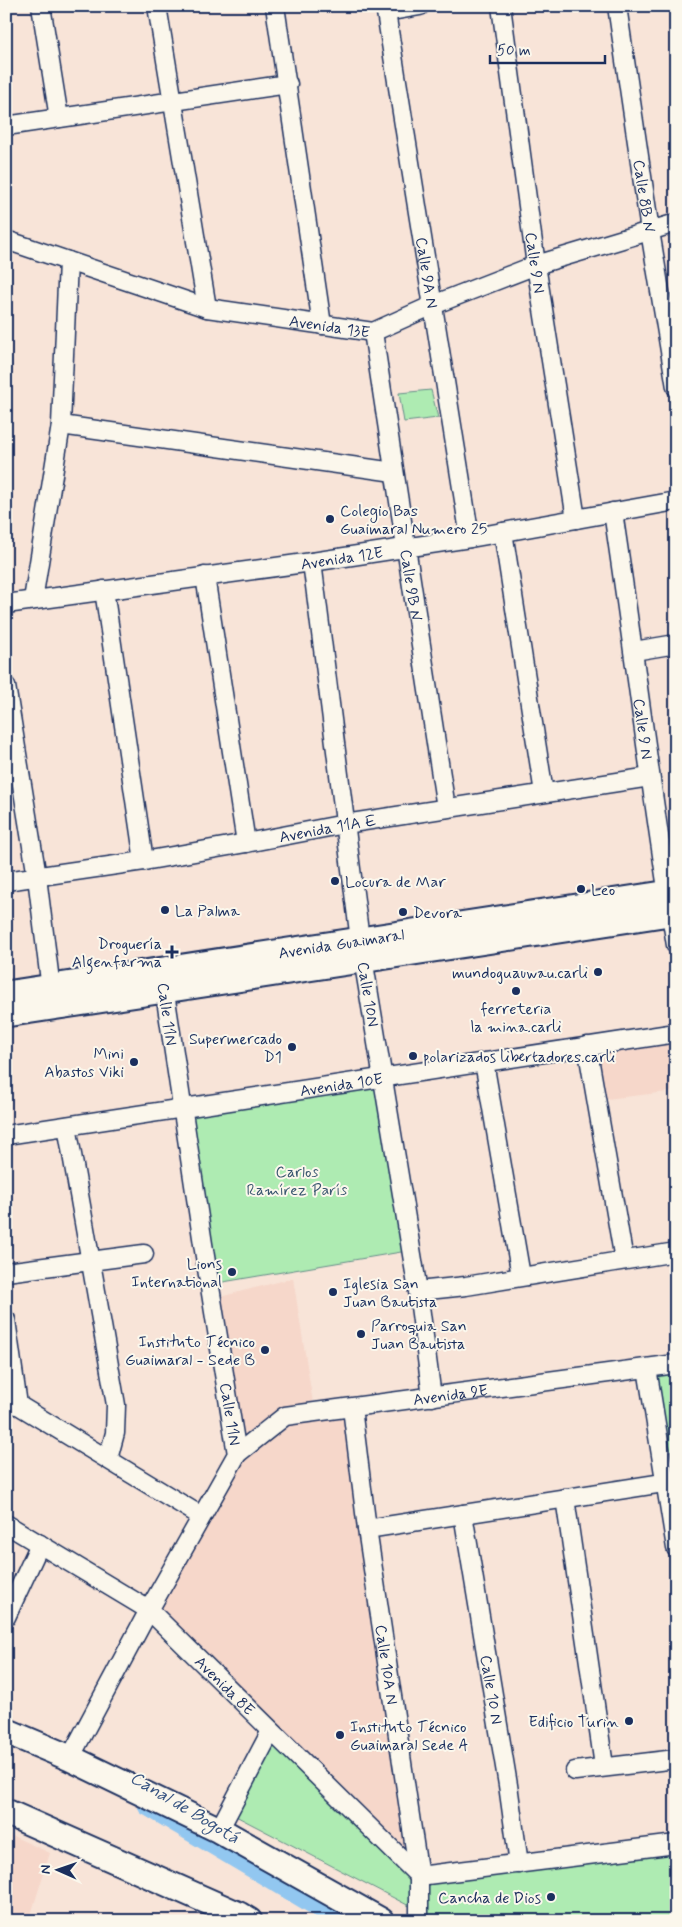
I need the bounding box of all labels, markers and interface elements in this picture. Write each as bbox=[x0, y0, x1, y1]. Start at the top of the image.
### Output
scale bar bbox=[490, 32, 604, 64]
text: 50 m bbox=[497, 41, 531, 61]
street label: Calle 8B N bbox=[628, 158, 659, 234]
street label: Calle 9 N bbox=[520, 231, 549, 295]
street label: Calle 9A N bbox=[410, 236, 442, 310]
street label: Avenida 13E bbox=[288, 311, 371, 343]
place label: Colegio Bas Guaimaral Numero 25 bbox=[340, 501, 487, 540]
marker: Colegio Bas Guaimaral Numero 25 bbox=[324, 513, 336, 525]
street label: Avenida 12E bbox=[299, 542, 385, 575]
street label: Calle 9B N bbox=[394, 548, 426, 623]
street label: Calle 9 N bbox=[628, 697, 657, 761]
street label: Avenida 11A E bbox=[278, 810, 378, 848]
place label: Locura de Mar bbox=[345, 872, 446, 893]
marker: Locura de Mar bbox=[329, 875, 341, 887]
place label: Leo bbox=[591, 880, 615, 901]
marker: Leo bbox=[575, 883, 587, 895]
place label: La Palma bbox=[175, 901, 240, 922]
place label: Devora bbox=[413, 903, 462, 924]
marker: La Palma bbox=[159, 904, 171, 916]
marker: Devora bbox=[397, 906, 409, 918]
street label: Avenida Guaimaral bbox=[277, 925, 406, 964]
place label: Droguería Algenfarma bbox=[72, 934, 162, 974]
marker: Droguería Algenfarma bbox=[166, 946, 178, 958]
street label: Calle 10N bbox=[352, 960, 383, 1029]
place label: mundoguauwau.carli bbox=[452, 963, 588, 984]
marker: mundoguauwau.carli bbox=[592, 966, 604, 978]
street label: Calle 11N bbox=[152, 981, 181, 1047]
marker: ferreteria la mina.carli bbox=[510, 985, 522, 997]
place label: ferreteria la mina.carli bbox=[470, 999, 562, 1038]
place label: Supermercado D1 bbox=[189, 1029, 282, 1068]
marker: Supermercado D1 bbox=[286, 1041, 298, 1053]
place label: Mini Abastos Viki bbox=[44, 1044, 124, 1083]
place label: polarizados libertadores.carli bbox=[423, 1047, 615, 1068]
marker: polarizados libertadores.carli bbox=[407, 1050, 419, 1062]
marker: Mini Abastos Viki bbox=[128, 1056, 140, 1068]
street label: Avenida 10E bbox=[298, 1069, 384, 1102]
park label: Carlos Ramírez París bbox=[247, 1162, 347, 1201]
place label: Lions International bbox=[131, 1254, 222, 1293]
marker: Lions International bbox=[226, 1266, 238, 1278]
place label: Iglesia San Juan Bautista bbox=[343, 1274, 437, 1313]
marker: Iglesia San Juan Bautista bbox=[327, 1286, 339, 1298]
place label: Parroquia San Juan Bautista bbox=[371, 1316, 467, 1355]
marker: Parroquia San Juan Bautista bbox=[355, 1328, 367, 1340]
place label: Instituto Técnico Guaimaral - Sede B bbox=[125, 1332, 255, 1371]
marker: Instituto Técnico Guaimaral - Sede B bbox=[259, 1344, 271, 1356]
street label: Avenida 9E bbox=[412, 1380, 489, 1411]
street label: Calle 11N bbox=[214, 1381, 245, 1447]
street label: Calle 10A N bbox=[369, 1623, 402, 1706]
street label: Avenida 8E bbox=[190, 1652, 259, 1721]
street label: Calle 10 N bbox=[475, 1654, 507, 1726]
place label: Edificio Turin bbox=[528, 1712, 619, 1733]
marker: Edificio Turin bbox=[623, 1715, 635, 1727]
place label: Instituto Técnico Guaimaral Sede A bbox=[350, 1717, 468, 1756]
marker: Instituto Técnico Guaimaral Sede A bbox=[334, 1729, 346, 1741]
water label: Canal de Bogotá bbox=[124, 1766, 244, 1852]
north arrow bbox=[32, 1844, 82, 1894]
text: N bbox=[37, 1865, 55, 1875]
place label: Cancha de Dios bbox=[438, 1888, 541, 1909]
marker: Cancha de Dios bbox=[545, 1891, 557, 1903]

